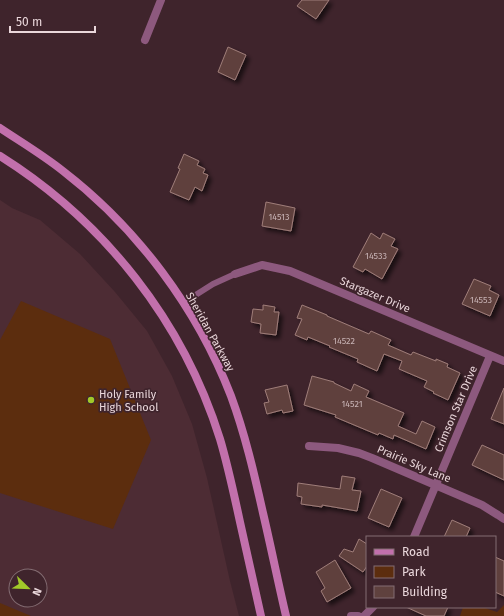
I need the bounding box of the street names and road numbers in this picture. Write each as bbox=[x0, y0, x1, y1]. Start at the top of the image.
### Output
street label: Stargazer Drive bbox=[338, 274, 412, 316]
street label: Sheridan Parkway bbox=[183, 290, 237, 374]
street label: Crimson Star Drive bbox=[432, 364, 480, 454]
street label: Prairie Sky Lane bbox=[375, 443, 453, 485]

